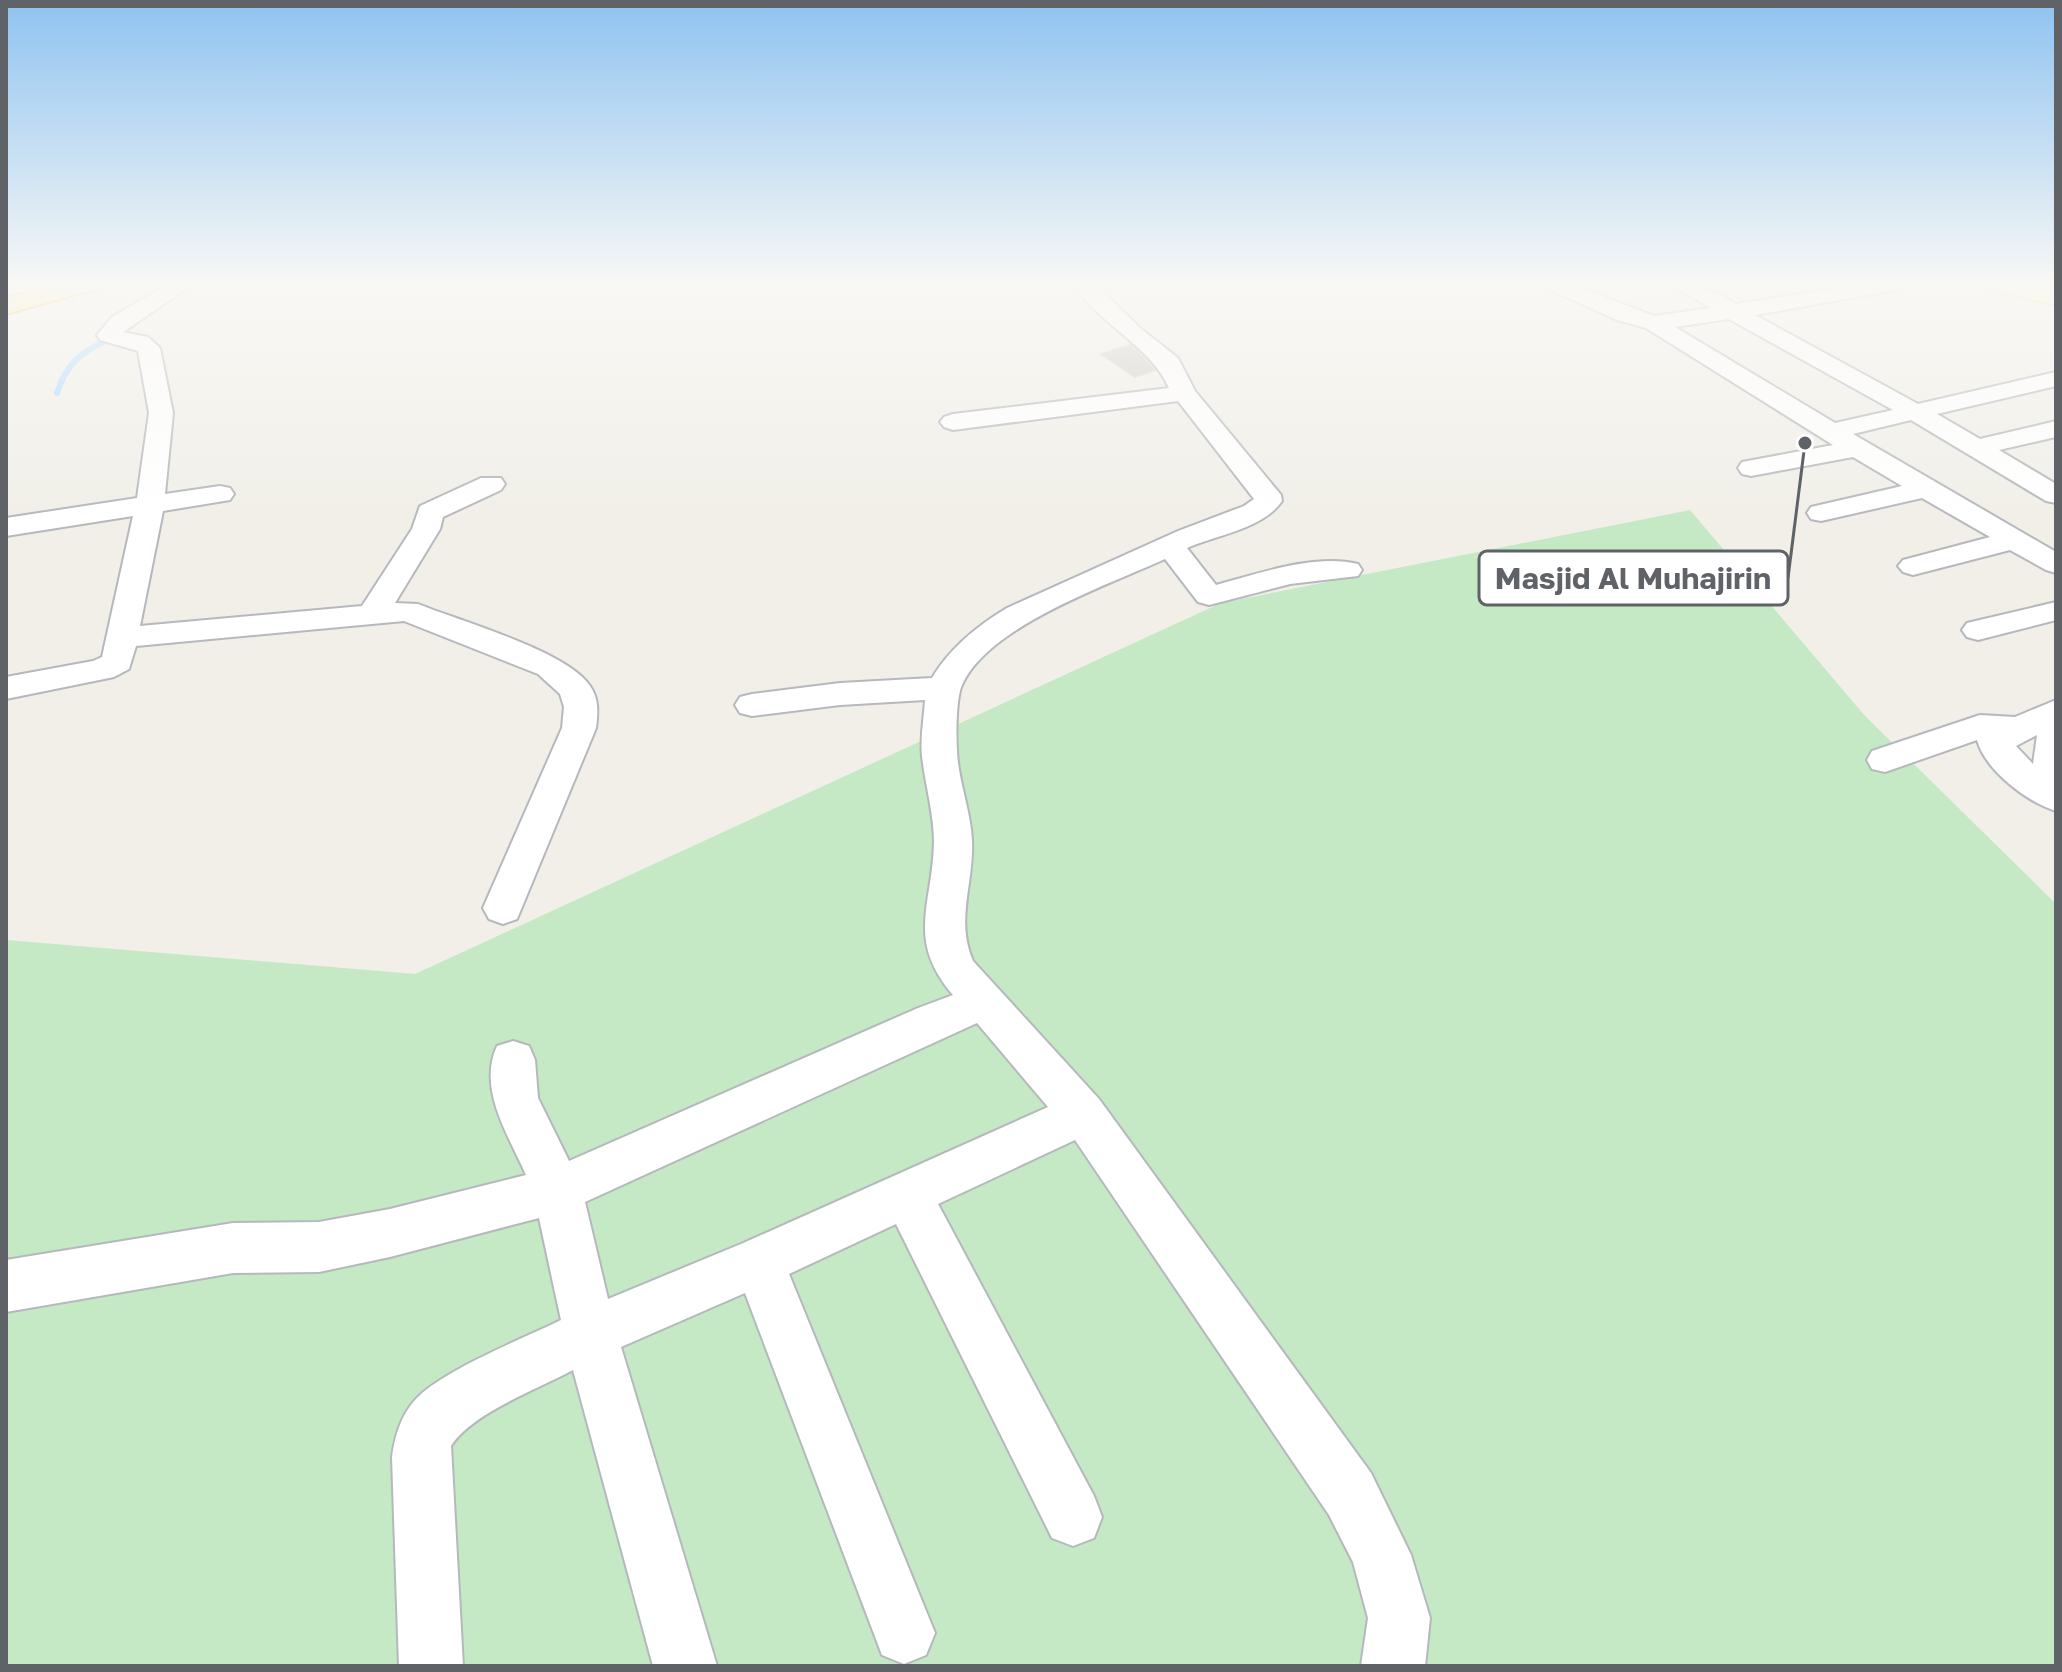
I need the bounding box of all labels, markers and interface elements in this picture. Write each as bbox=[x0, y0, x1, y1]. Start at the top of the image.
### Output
callout: Masjid Al Muhajirin bbox=[1479, 551, 1788, 605]
text: Masjid Al Muhajirin bbox=[1495, 560, 1771, 596]

